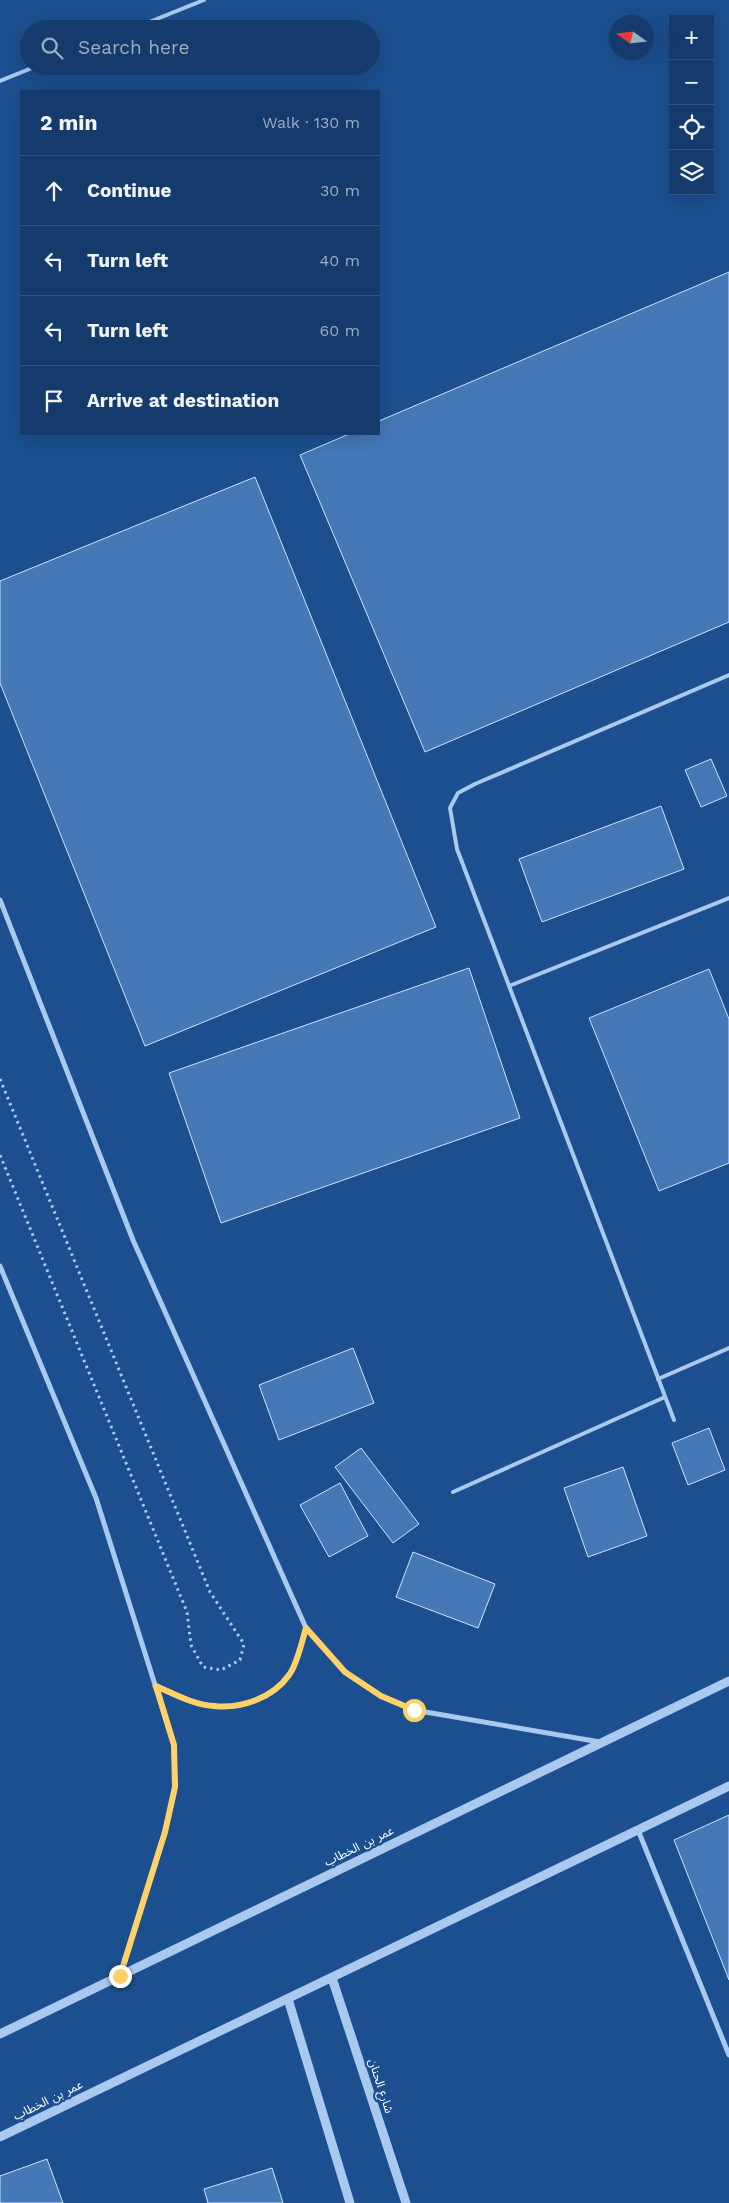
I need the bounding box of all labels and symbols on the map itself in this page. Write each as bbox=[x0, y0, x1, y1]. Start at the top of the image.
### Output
north arrow bbox=[609, 15, 654, 60]
route start bbox=[403, 1699, 426, 1722]
street label: عمر بن الخطاب bbox=[322, 1823, 396, 1869]
route end bbox=[109, 1965, 132, 1988]
street label: شارع الحنان bbox=[364, 2057, 396, 2116]
street label: عمر بن الخطاب bbox=[11, 2077, 85, 2123]

